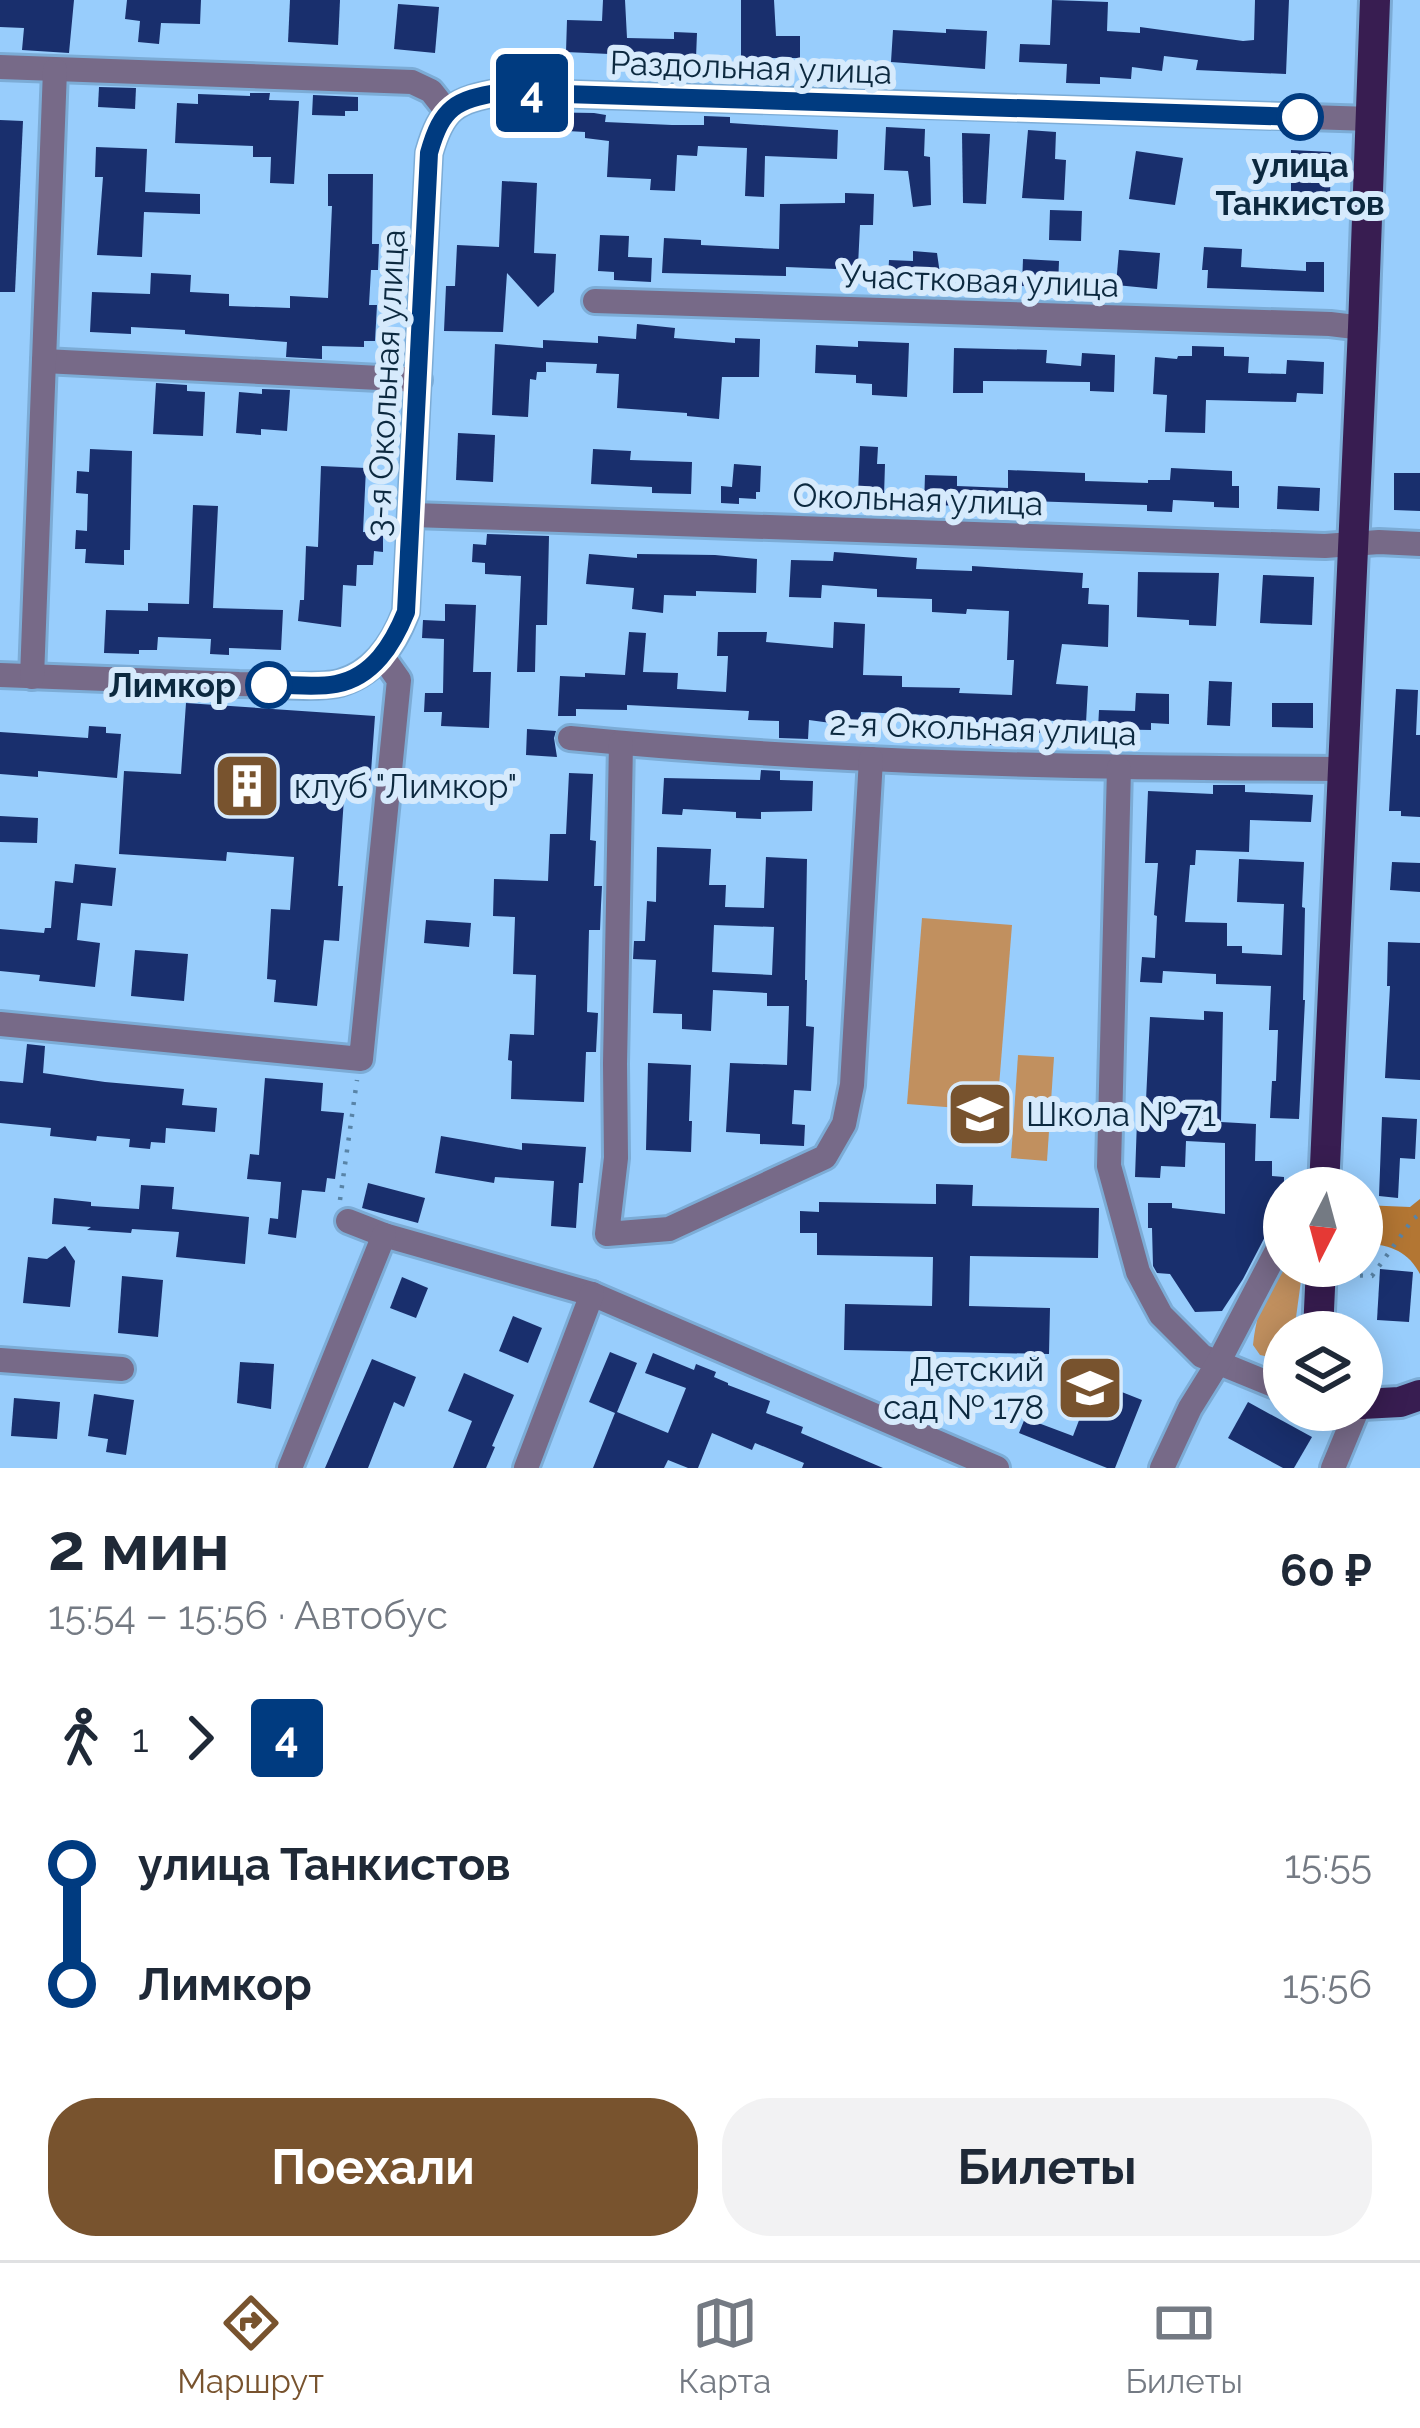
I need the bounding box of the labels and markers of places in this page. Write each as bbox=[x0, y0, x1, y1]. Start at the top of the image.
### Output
marker: улица Танкистов bbox=[1278, 95, 1322, 139]
place label: улица Танкистов bbox=[1215, 146, 1385, 223]
marker: Лимкор bbox=[247, 663, 291, 707]
place label: Лимкор bbox=[108, 666, 236, 705]
building icon: клуб "Лимкор" bbox=[212, 751, 282, 821]
place label: клуб "Лимкор" bbox=[294, 767, 517, 806]
school or university icon: Школа № 71 bbox=[945, 1079, 1015, 1149]
place label: Школа № 71 bbox=[1026, 1095, 1216, 1134]
place label: Детский сад № 178 bbox=[883, 1350, 1044, 1427]
school or university icon: Детский сад № 178 bbox=[1055, 1353, 1125, 1423]

